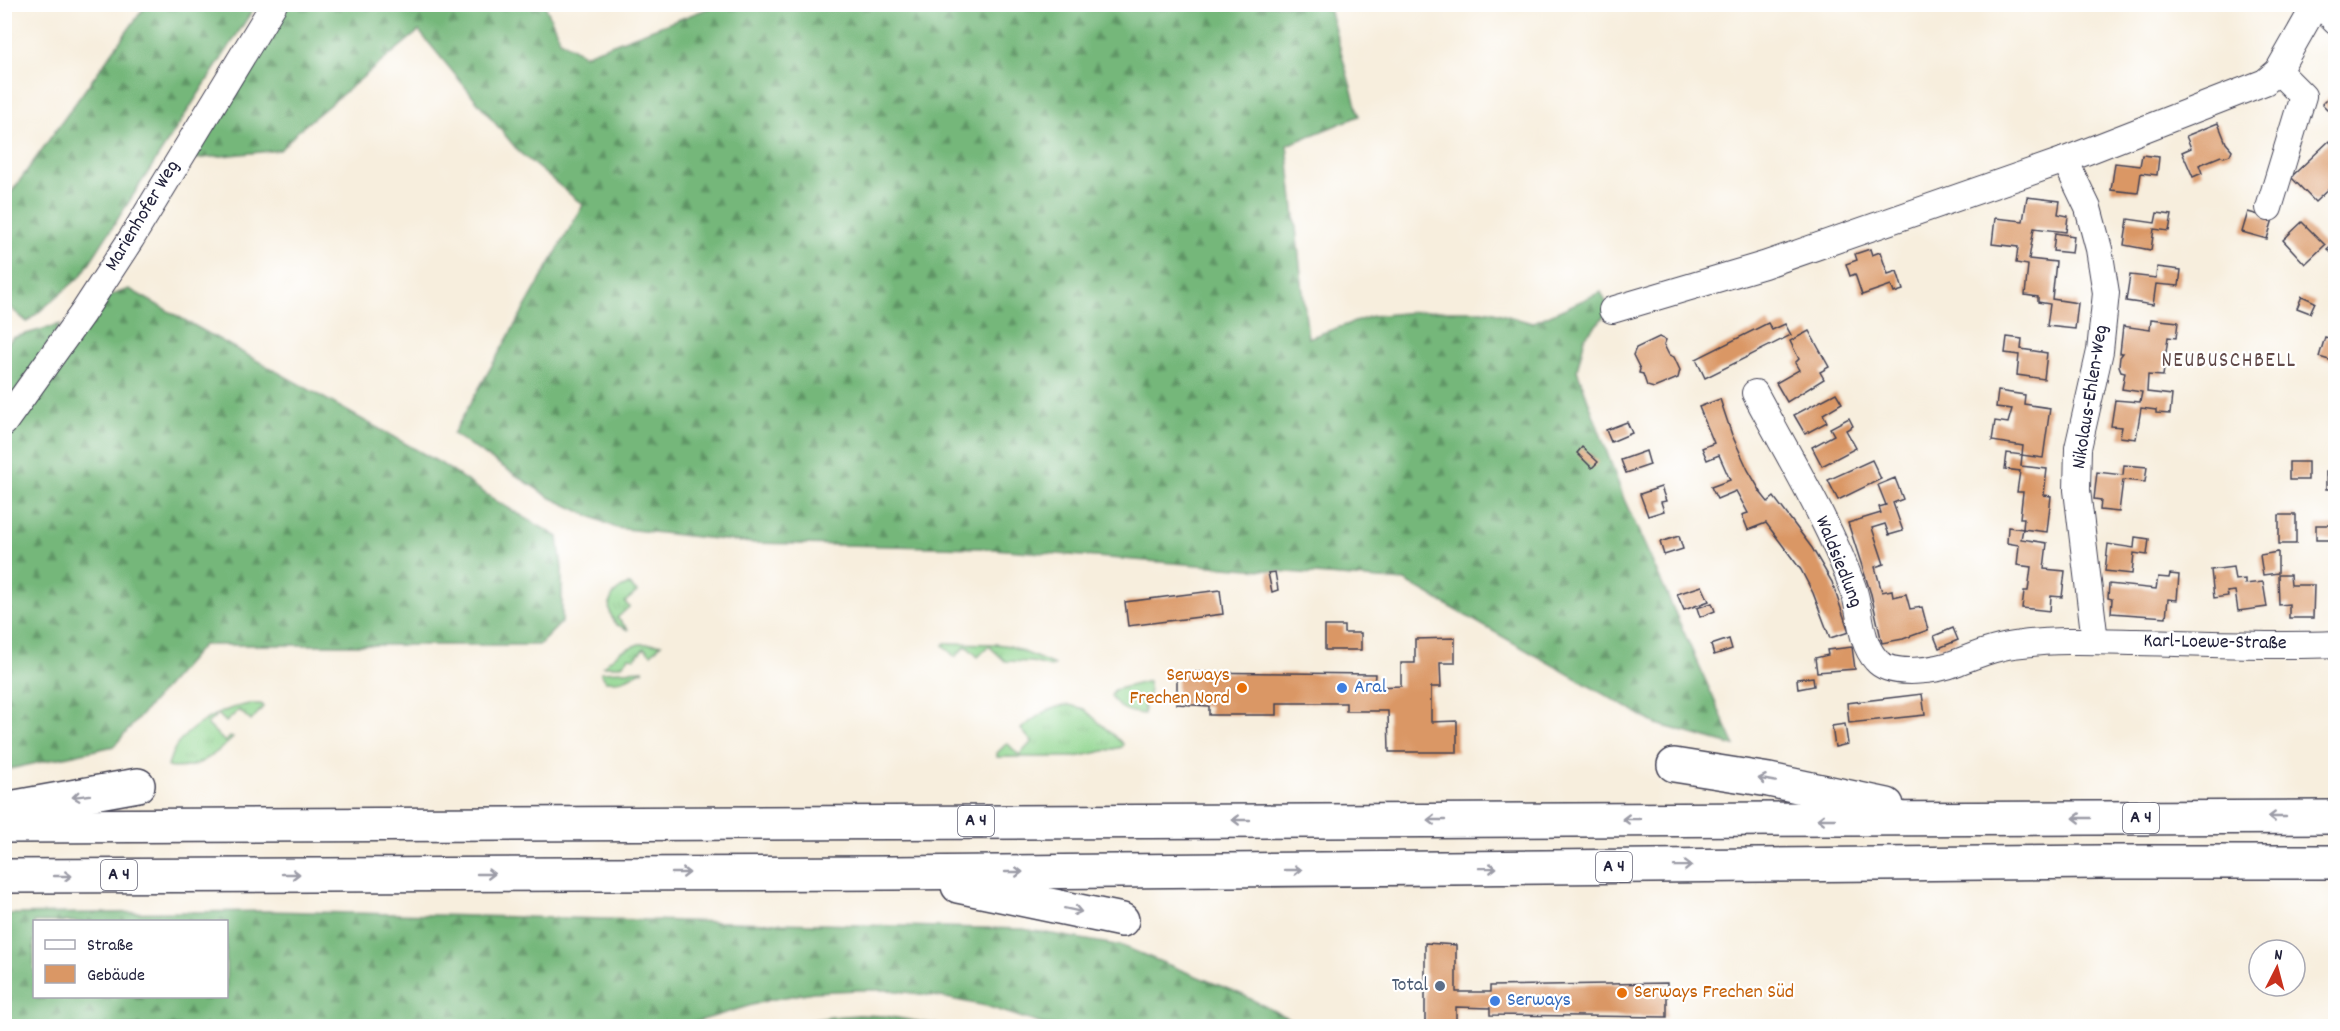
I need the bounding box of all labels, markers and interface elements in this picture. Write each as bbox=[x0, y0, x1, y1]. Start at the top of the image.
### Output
street label: Marienhofer Weg bbox=[99, 155, 187, 277]
street label: Nikolaus-Ehlen-Weg bbox=[2066, 323, 2116, 471]
district label: NEUBUSCHBELL bbox=[2161, 347, 2297, 377]
street label: Waldsiedlung bbox=[1807, 512, 1869, 612]
street label: Karl-Loewe-Straße bbox=[2143, 628, 2287, 658]
place label: Serways Frechen Nord bbox=[1129, 662, 1230, 713]
place label: Aral bbox=[1354, 674, 1387, 702]
marker: Serways Frechen Nord bbox=[1235, 681, 1249, 695]
marker: Aral bbox=[1335, 681, 1349, 695]
one-way arrow bbox=[1758, 774, 1777, 785]
one-way arrow bbox=[72, 790, 91, 801]
road number: A 4 bbox=[2123, 803, 2159, 833]
road number: A 4 bbox=[958, 806, 994, 836]
one-way arrow bbox=[2073, 812, 2093, 824]
one-way arrow bbox=[2268, 812, 2288, 823]
one-way arrow bbox=[1621, 813, 1641, 825]
one-way arrow bbox=[1816, 813, 1836, 825]
one-way arrow bbox=[1426, 814, 1446, 826]
one-way arrow bbox=[1231, 815, 1251, 826]
road number: A 4 bbox=[1596, 852, 1632, 882]
road number: A 4 bbox=[101, 860, 137, 890]
one-way arrow bbox=[1672, 860, 1692, 872]
one-way arrow bbox=[1477, 862, 1497, 874]
one-way arrow bbox=[1282, 864, 1302, 876]
one-way arrow bbox=[1003, 866, 1023, 878]
one-way arrow bbox=[671, 867, 691, 879]
one-way arrow bbox=[281, 868, 301, 880]
one-way arrow bbox=[476, 868, 496, 880]
one-way arrow bbox=[52, 870, 72, 881]
one-way arrow bbox=[1063, 904, 1082, 916]
legend bbox=[33, 920, 228, 998]
text: Straße bbox=[87, 934, 133, 959]
north arrow bbox=[2247, 938, 2307, 998]
text: N bbox=[2273, 944, 2284, 967]
text: Gebäude bbox=[87, 964, 145, 989]
place label: Total bbox=[1391, 972, 1428, 1000]
marker: Total bbox=[1433, 979, 1447, 993]
place label: Serways Frechen Süd bbox=[1634, 979, 1794, 1007]
marker: Serways Frechen Süd bbox=[1615, 986, 1629, 1000]
place label: Serways bbox=[1507, 987, 1571, 1015]
marker: Serways bbox=[1488, 994, 1502, 1008]

